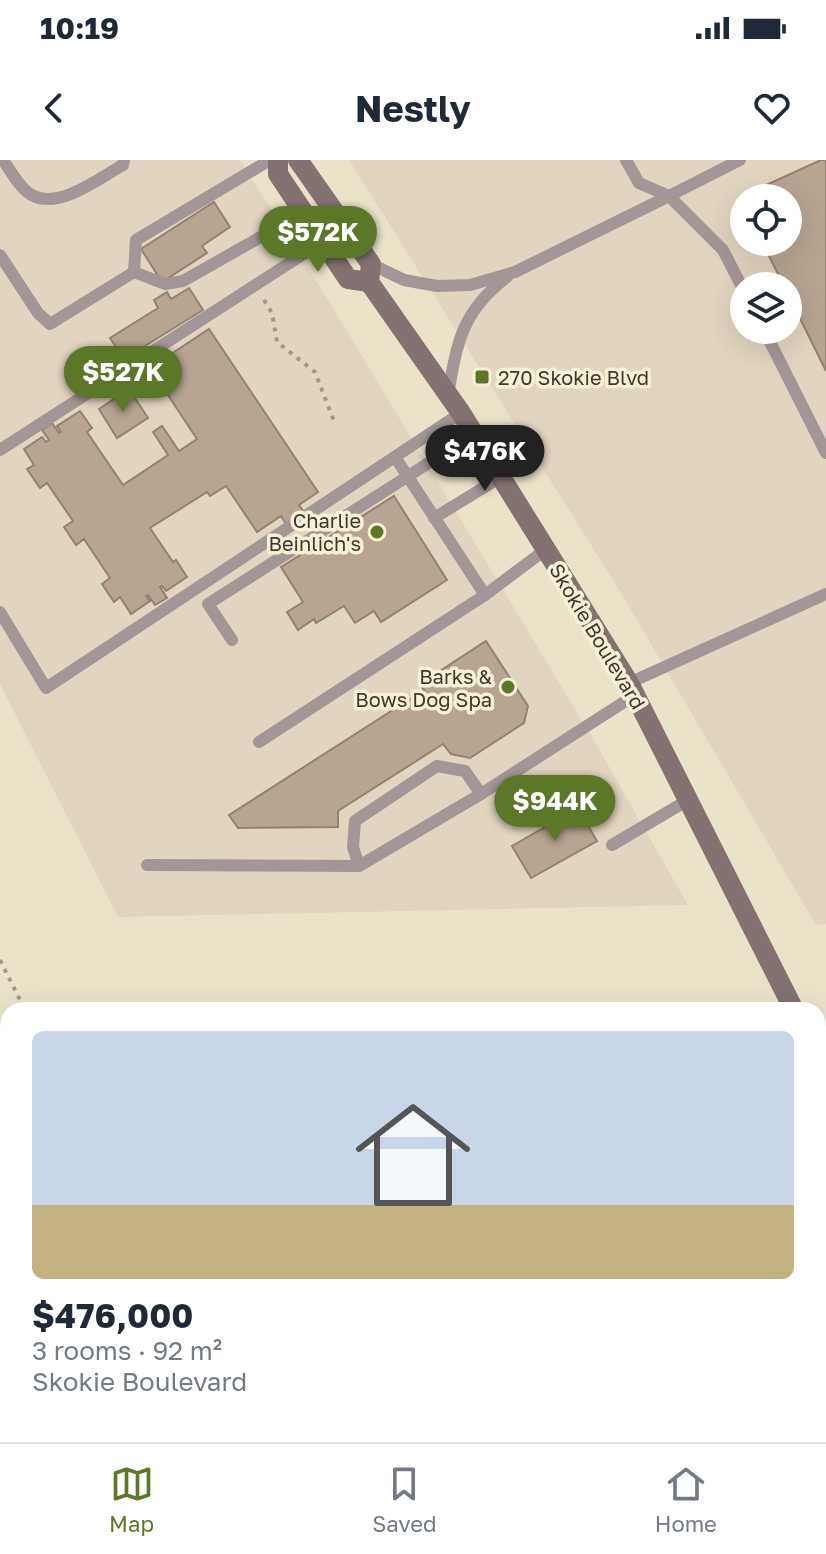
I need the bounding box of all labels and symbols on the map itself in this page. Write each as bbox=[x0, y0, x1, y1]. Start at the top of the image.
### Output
pin: $572K bbox=[262, 206, 374, 274]
pin: $527K bbox=[67, 346, 179, 414]
place label: 270 Skokie Blvd bbox=[498, 365, 649, 389]
marker: 270 Skokie Blvd bbox=[473, 368, 491, 386]
pin: $476K bbox=[429, 425, 541, 493]
place label: Charlie Beinlich's bbox=[269, 508, 361, 555]
marker: Charlie Beinlich's bbox=[368, 523, 386, 541]
street label: Skokie Boulevard bbox=[545, 559, 651, 713]
place label: Barks & Bows Dog Spa bbox=[355, 664, 493, 711]
marker: Barks & Bows Dog Spa bbox=[499, 678, 517, 696]
pin: $944K bbox=[499, 775, 611, 843]

